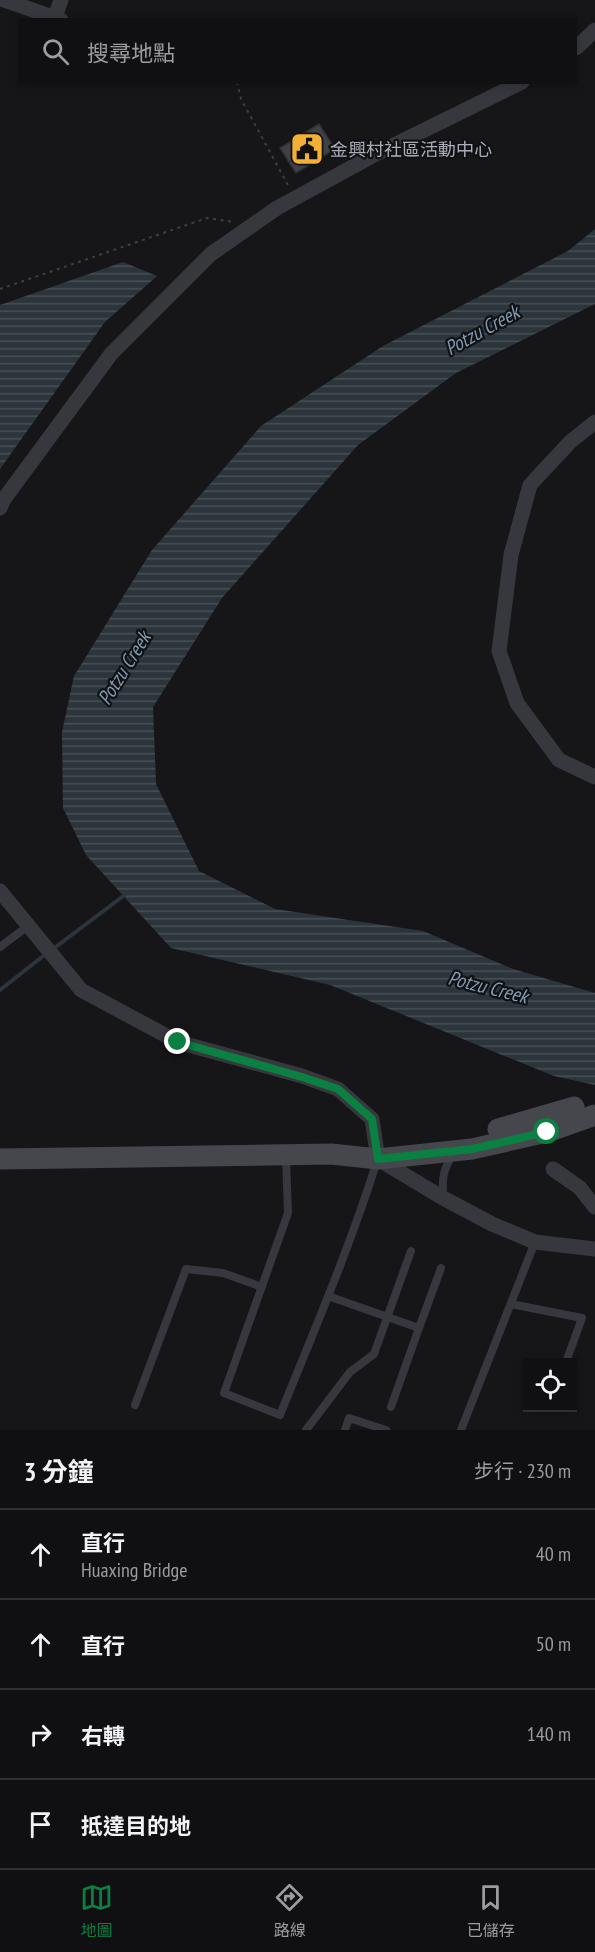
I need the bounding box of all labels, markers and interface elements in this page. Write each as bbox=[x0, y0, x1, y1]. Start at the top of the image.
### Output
search box bbox=[18, 18, 577, 84]
icon: search bbox=[39, 35, 72, 68]
text: 搜尋地點 bbox=[87, 39, 175, 67]
public building icon: 金興村社區活動中心 bbox=[289, 131, 325, 167]
place label: 金興村社區活動中心 bbox=[330, 138, 492, 161]
water label: Potzu Creek bbox=[440, 298, 526, 361]
water label: Potzu Creek bbox=[91, 625, 158, 709]
water label: Potzu Creek bbox=[445, 965, 533, 1010]
route end bbox=[164, 1028, 190, 1054]
route start bbox=[533, 1118, 559, 1144]
map controls bbox=[523, 1358, 577, 1412]
button: locate bbox=[523, 1358, 577, 1412]
text: 3 分鐘 bbox=[24, 1455, 94, 1488]
text: 步行 · 230 m bbox=[474, 1458, 571, 1484]
text: 直行 bbox=[81, 1529, 125, 1557]
icon: ahead bbox=[24, 1538, 57, 1571]
text: 40 m bbox=[536, 1541, 571, 1567]
text: Huaxing Bridge bbox=[81, 1557, 187, 1583]
icon: ahead bbox=[24, 1628, 57, 1661]
text: 50 m bbox=[536, 1631, 571, 1657]
text: 直行 bbox=[81, 1632, 125, 1660]
icon: right bbox=[24, 1718, 57, 1751]
text: 140 m bbox=[527, 1721, 571, 1747]
text: 右轉 bbox=[81, 1722, 125, 1750]
icon: arrive bbox=[24, 1808, 57, 1841]
text: 抵達目的地 bbox=[81, 1812, 191, 1840]
tab: 地圖 bbox=[80, 1881, 113, 1941]
tab: 路線 bbox=[273, 1881, 306, 1941]
tab: 已儲存 bbox=[467, 1881, 515, 1941]

